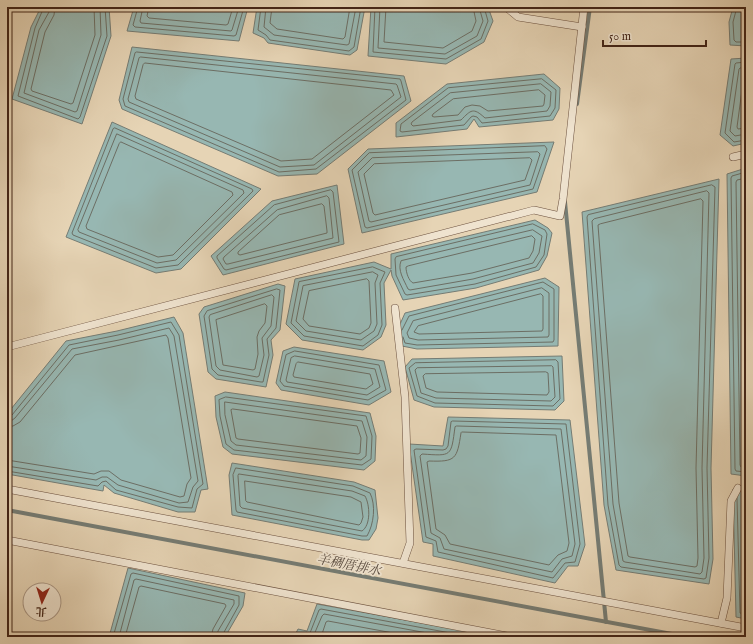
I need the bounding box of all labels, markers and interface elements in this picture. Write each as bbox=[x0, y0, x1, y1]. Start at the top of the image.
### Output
scale bar bbox=[603, 22, 706, 48]
text: 50 m bbox=[609, 29, 631, 44]
water label: 羊稠厝排水 bbox=[315, 551, 384, 580]
north arrow bbox=[22, 582, 62, 622]
text: 北 bbox=[35, 604, 47, 618]

